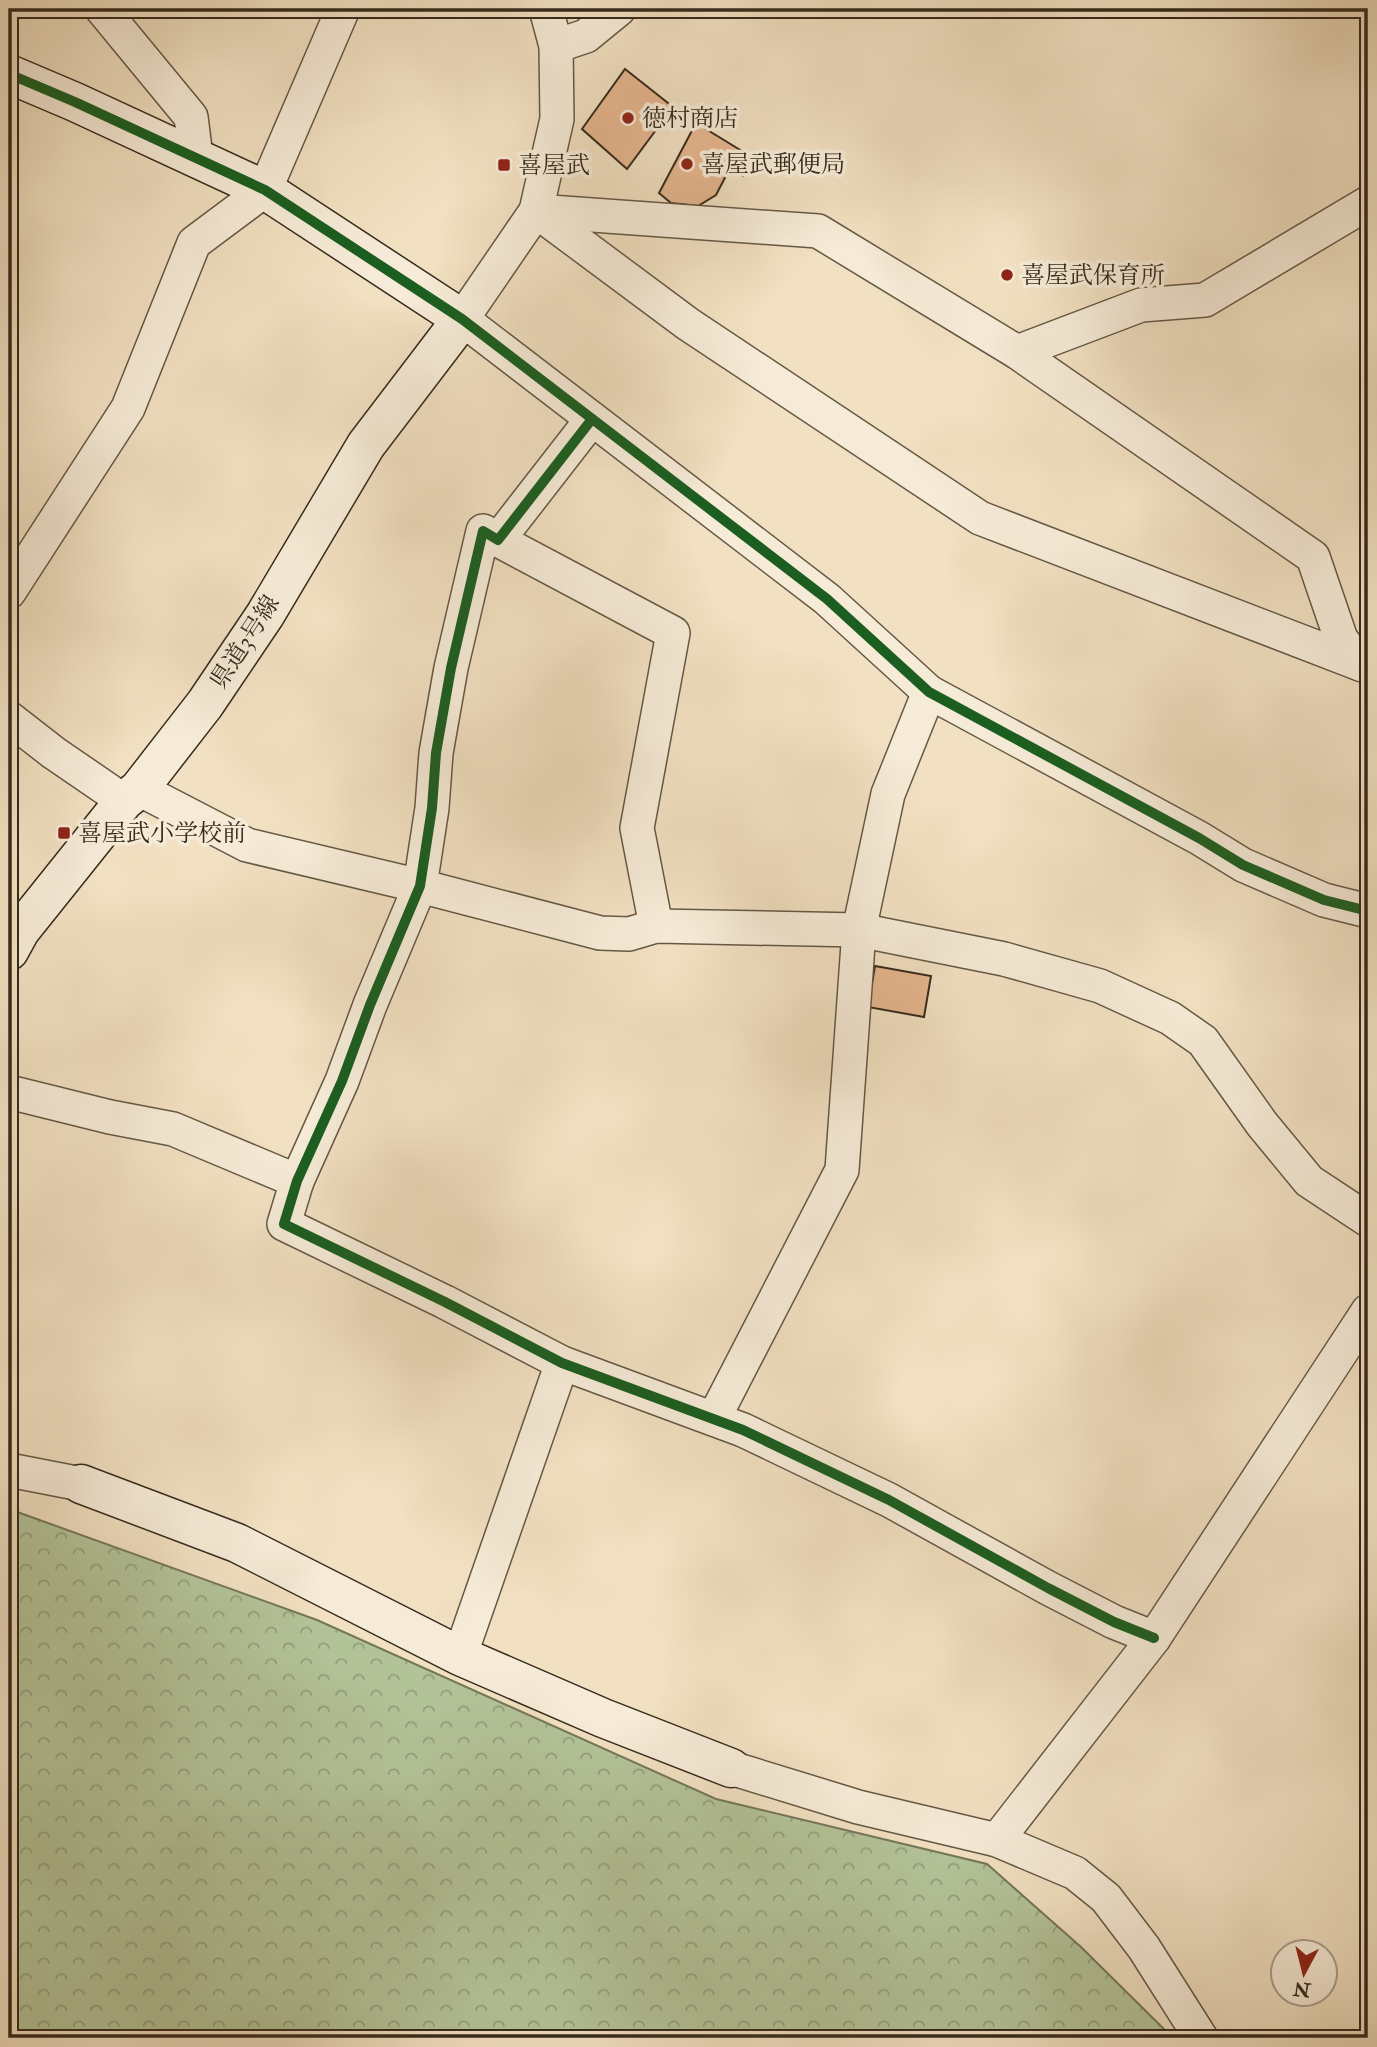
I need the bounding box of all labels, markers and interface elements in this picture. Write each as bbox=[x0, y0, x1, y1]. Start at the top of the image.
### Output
place label: 徳村商店 bbox=[642, 103, 738, 134]
marker: 徳村商店 bbox=[620, 110, 636, 126]
place label: 喜屋武郵便局 bbox=[701, 149, 845, 180]
place label: 喜屋武 bbox=[518, 150, 590, 181]
marker: 喜屋武郵便局 bbox=[679, 156, 695, 172]
marker: 喜屋武 bbox=[496, 157, 512, 173]
place label: 喜屋武保育所 bbox=[1021, 260, 1165, 291]
marker: 喜屋武保育所 bbox=[999, 267, 1015, 283]
street label: 県道3号線 bbox=[203, 589, 287, 695]
place label: 喜屋武小学校前 bbox=[78, 818, 246, 849]
marker: 喜屋武小学校前 bbox=[56, 825, 72, 841]
north arrow bbox=[1268, 1938, 1338, 2008]
text: N bbox=[1291, 1976, 1313, 2002]

